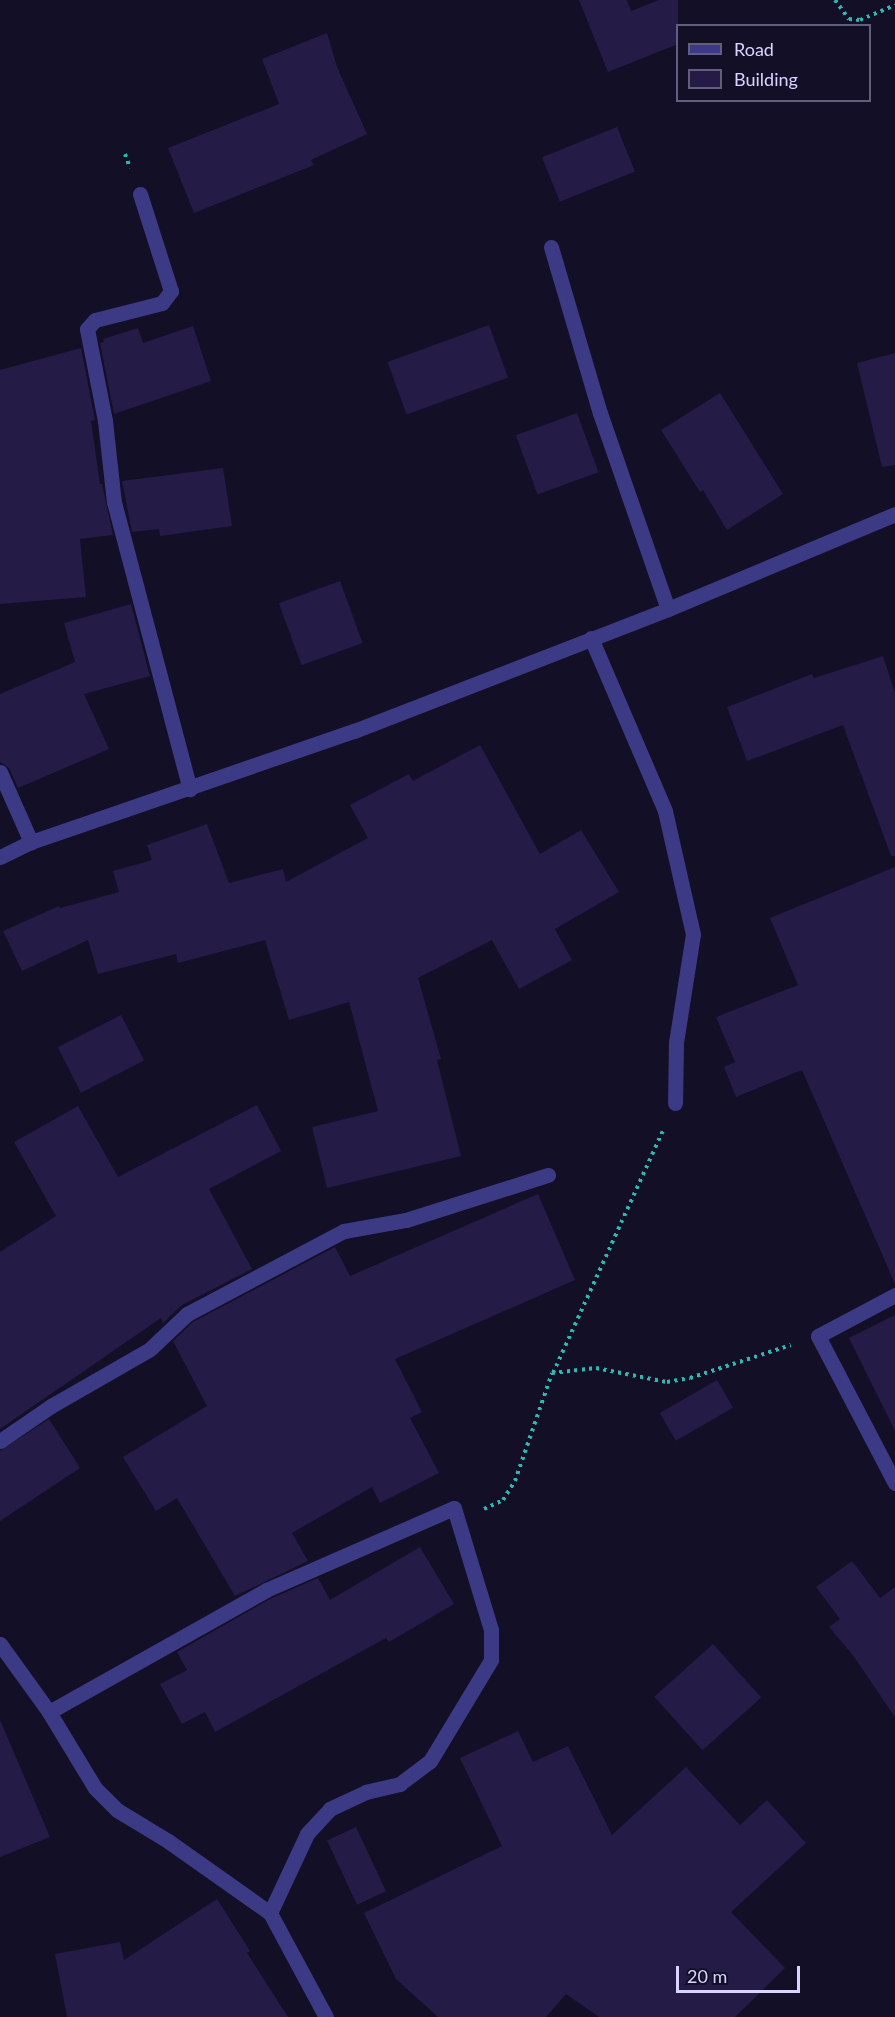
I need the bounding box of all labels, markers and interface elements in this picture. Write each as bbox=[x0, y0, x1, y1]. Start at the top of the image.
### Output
legend bbox=[676, 24, 871, 102]
text: Road bbox=[734, 38, 774, 60]
text: Building bbox=[734, 68, 798, 90]
scale bar bbox=[679, 1954, 804, 1992]
text: 20 m bbox=[687, 1965, 727, 1987]

